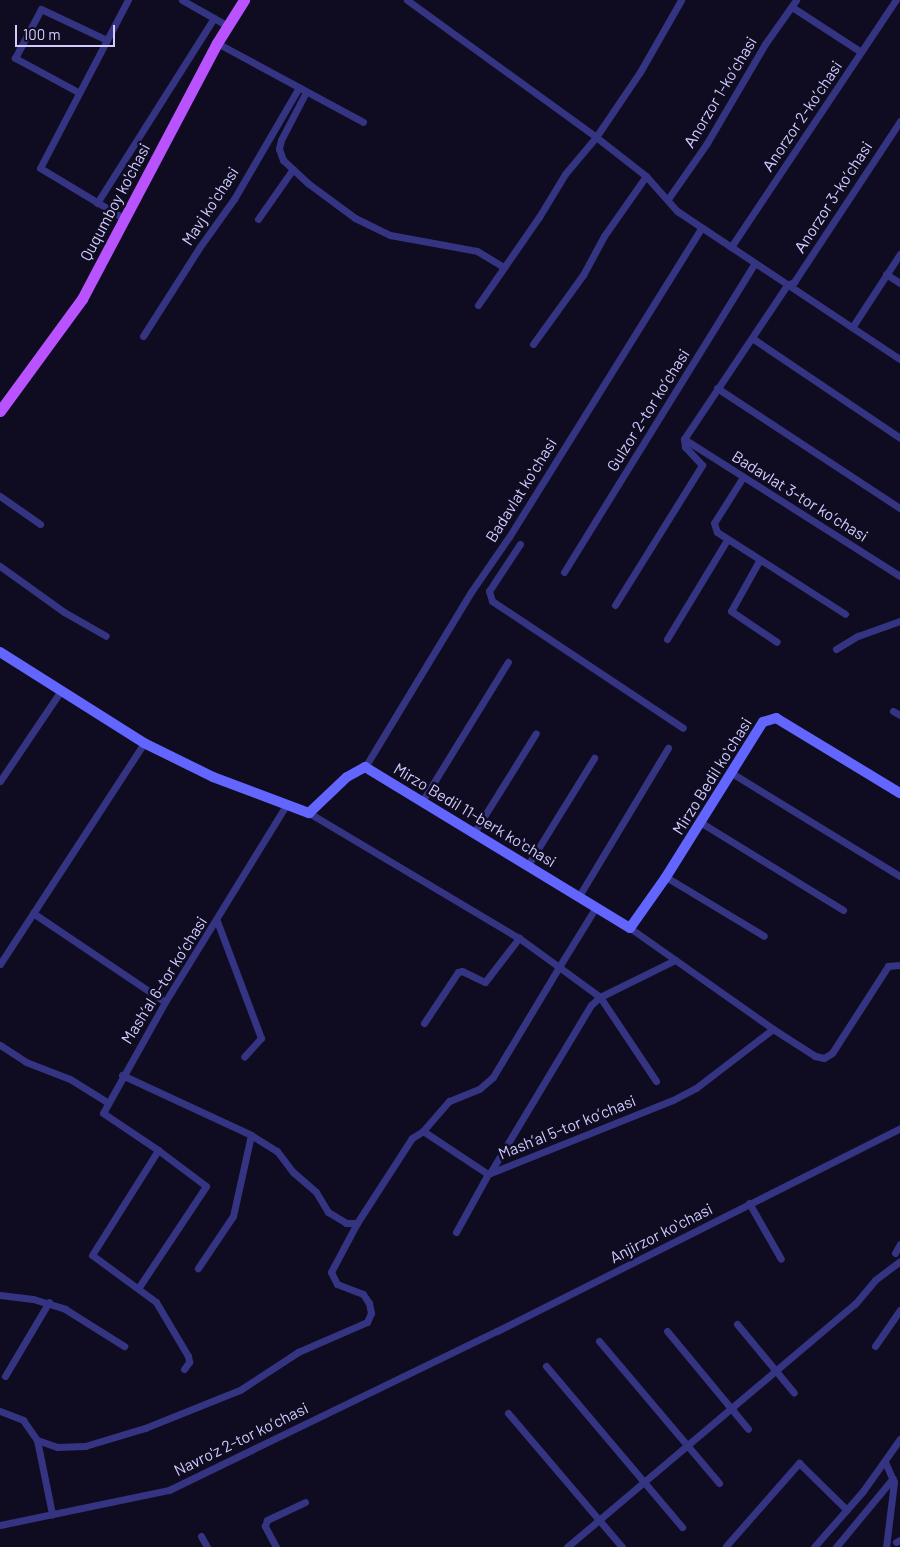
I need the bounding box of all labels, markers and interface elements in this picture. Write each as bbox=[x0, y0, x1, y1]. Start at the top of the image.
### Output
scale bar bbox=[18, 15, 118, 47]
text: 100 m bbox=[23, 25, 61, 43]
street label: Аnorzor 1-koʼchasi bbox=[679, 33, 761, 151]
street label: Аnorzor 2-koʼchasi bbox=[758, 57, 846, 175]
street label: Аnorzor 3-koʼchasi bbox=[790, 138, 876, 256]
street label: Ququmboy ko'chasi bbox=[76, 140, 154, 264]
street label: Mavj koʻchasi bbox=[177, 163, 243, 249]
street label: Gulzor 2-tor koʼchasi bbox=[603, 345, 693, 475]
street label: Badavlat koʻchasi bbox=[481, 434, 561, 546]
street label: Badavlat 3-tor koʼchasi bbox=[728, 446, 872, 546]
street label: Mirzo Bedil koʻchasi bbox=[668, 714, 756, 838]
street label: Mirzo Bedil 11-berk koʻchasi bbox=[390, 759, 560, 871]
street label: Mashʼal 6-tor koʼchasi bbox=[117, 913, 211, 1047]
street label: Mashʼal 5-tor koʼchasi bbox=[495, 1091, 639, 1163]
street label: Anjirzor koʻchasi bbox=[606, 1199, 716, 1267]
street label: Navro'z 2-tor koʼchasi bbox=[171, 1398, 311, 1480]

